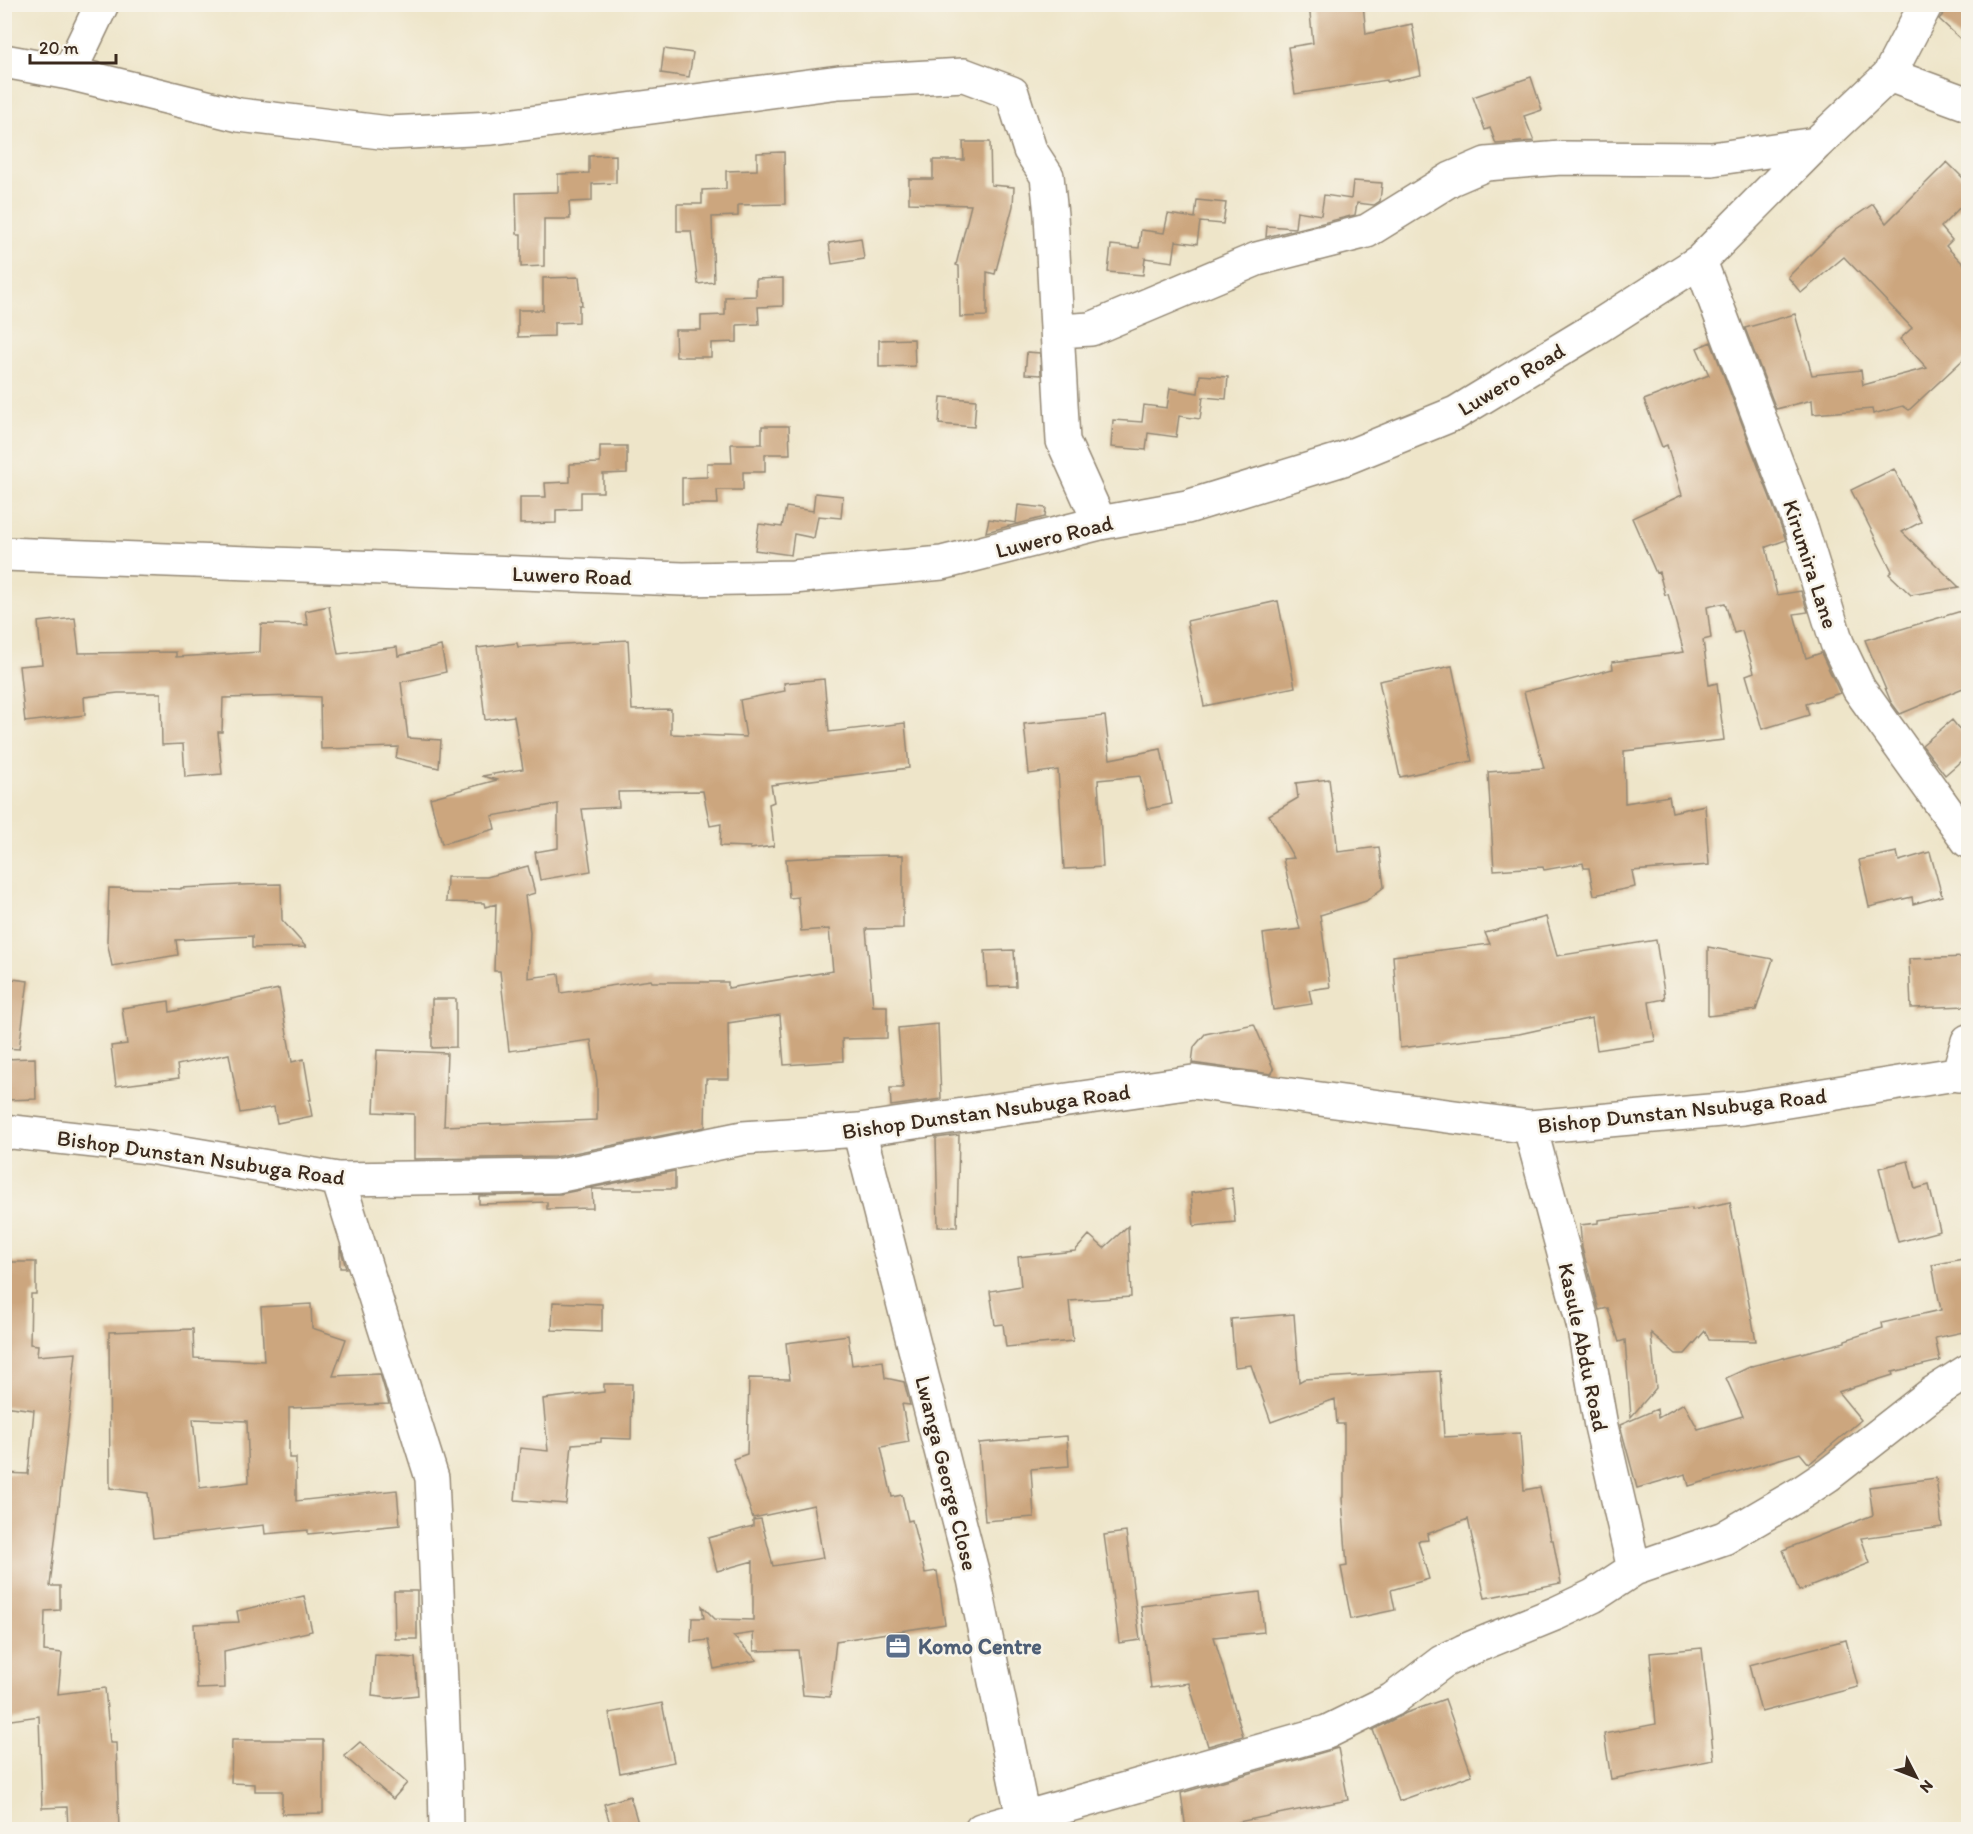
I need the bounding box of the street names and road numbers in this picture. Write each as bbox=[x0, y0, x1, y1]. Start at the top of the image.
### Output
street label: Luwero Road bbox=[1453, 337, 1570, 422]
street label: Kirumira Lane bbox=[1777, 496, 1844, 632]
street label: Luwero Road bbox=[993, 509, 1116, 564]
street label: Luwero Road bbox=[512, 560, 632, 591]
street label: Bishop Dunstan Nsubuga Road bbox=[840, 1078, 1132, 1145]
street label: Bishop Dunstan Nsubuga Road bbox=[1536, 1082, 1828, 1139]
street label: Bishop Dunstan Nsubuga Road bbox=[55, 1124, 347, 1191]
street label: Kasule Abdu Road bbox=[1552, 1260, 1615, 1434]
street label: Lwanga George Close bbox=[909, 1373, 984, 1573]

